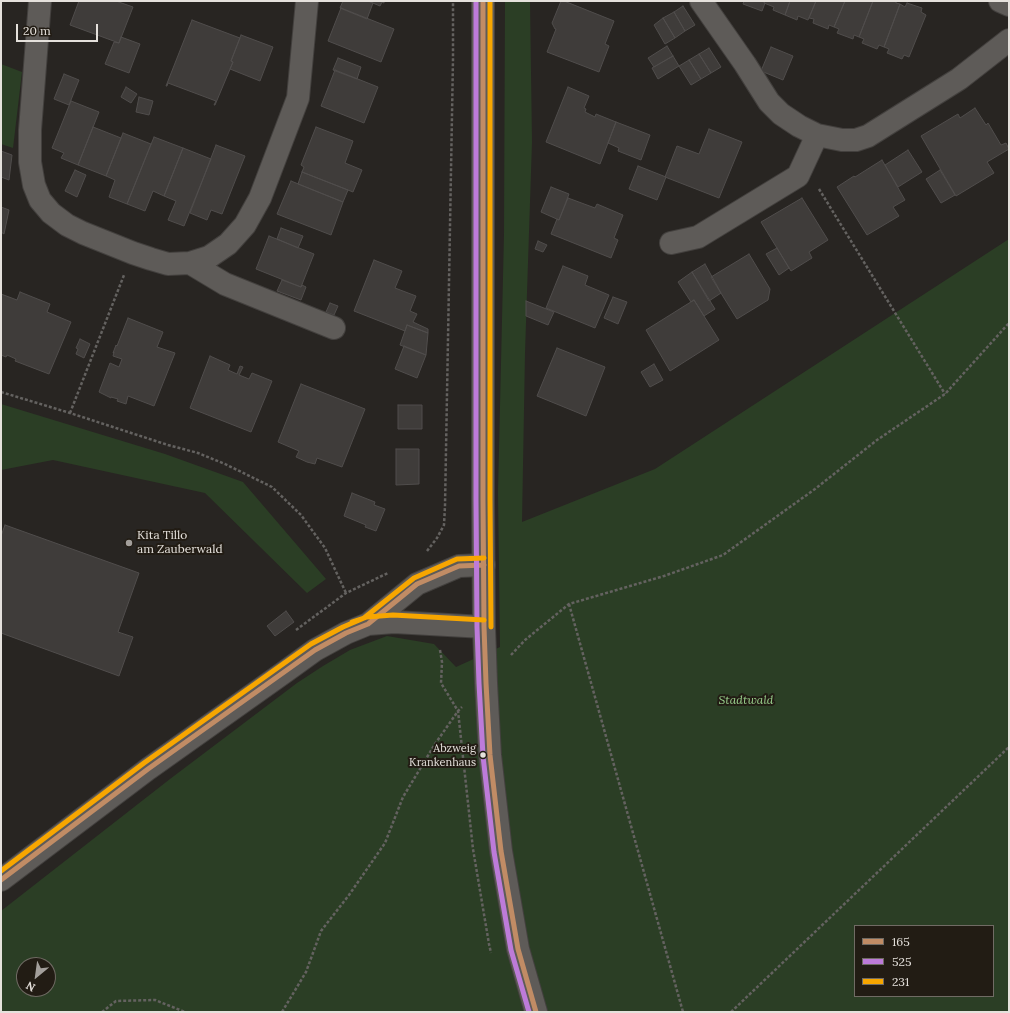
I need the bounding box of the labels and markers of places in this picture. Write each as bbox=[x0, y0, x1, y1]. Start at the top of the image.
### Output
place label: Kita Tillo am Zauberwald bbox=[137, 529, 223, 557]
marker: Kita Tillo am Zauberwald bbox=[124, 538, 134, 548]
place label: Abzweig Krankenhaus bbox=[409, 742, 476, 768]
marker: Abzweig Krankenhaus bbox=[478, 750, 488, 760]

